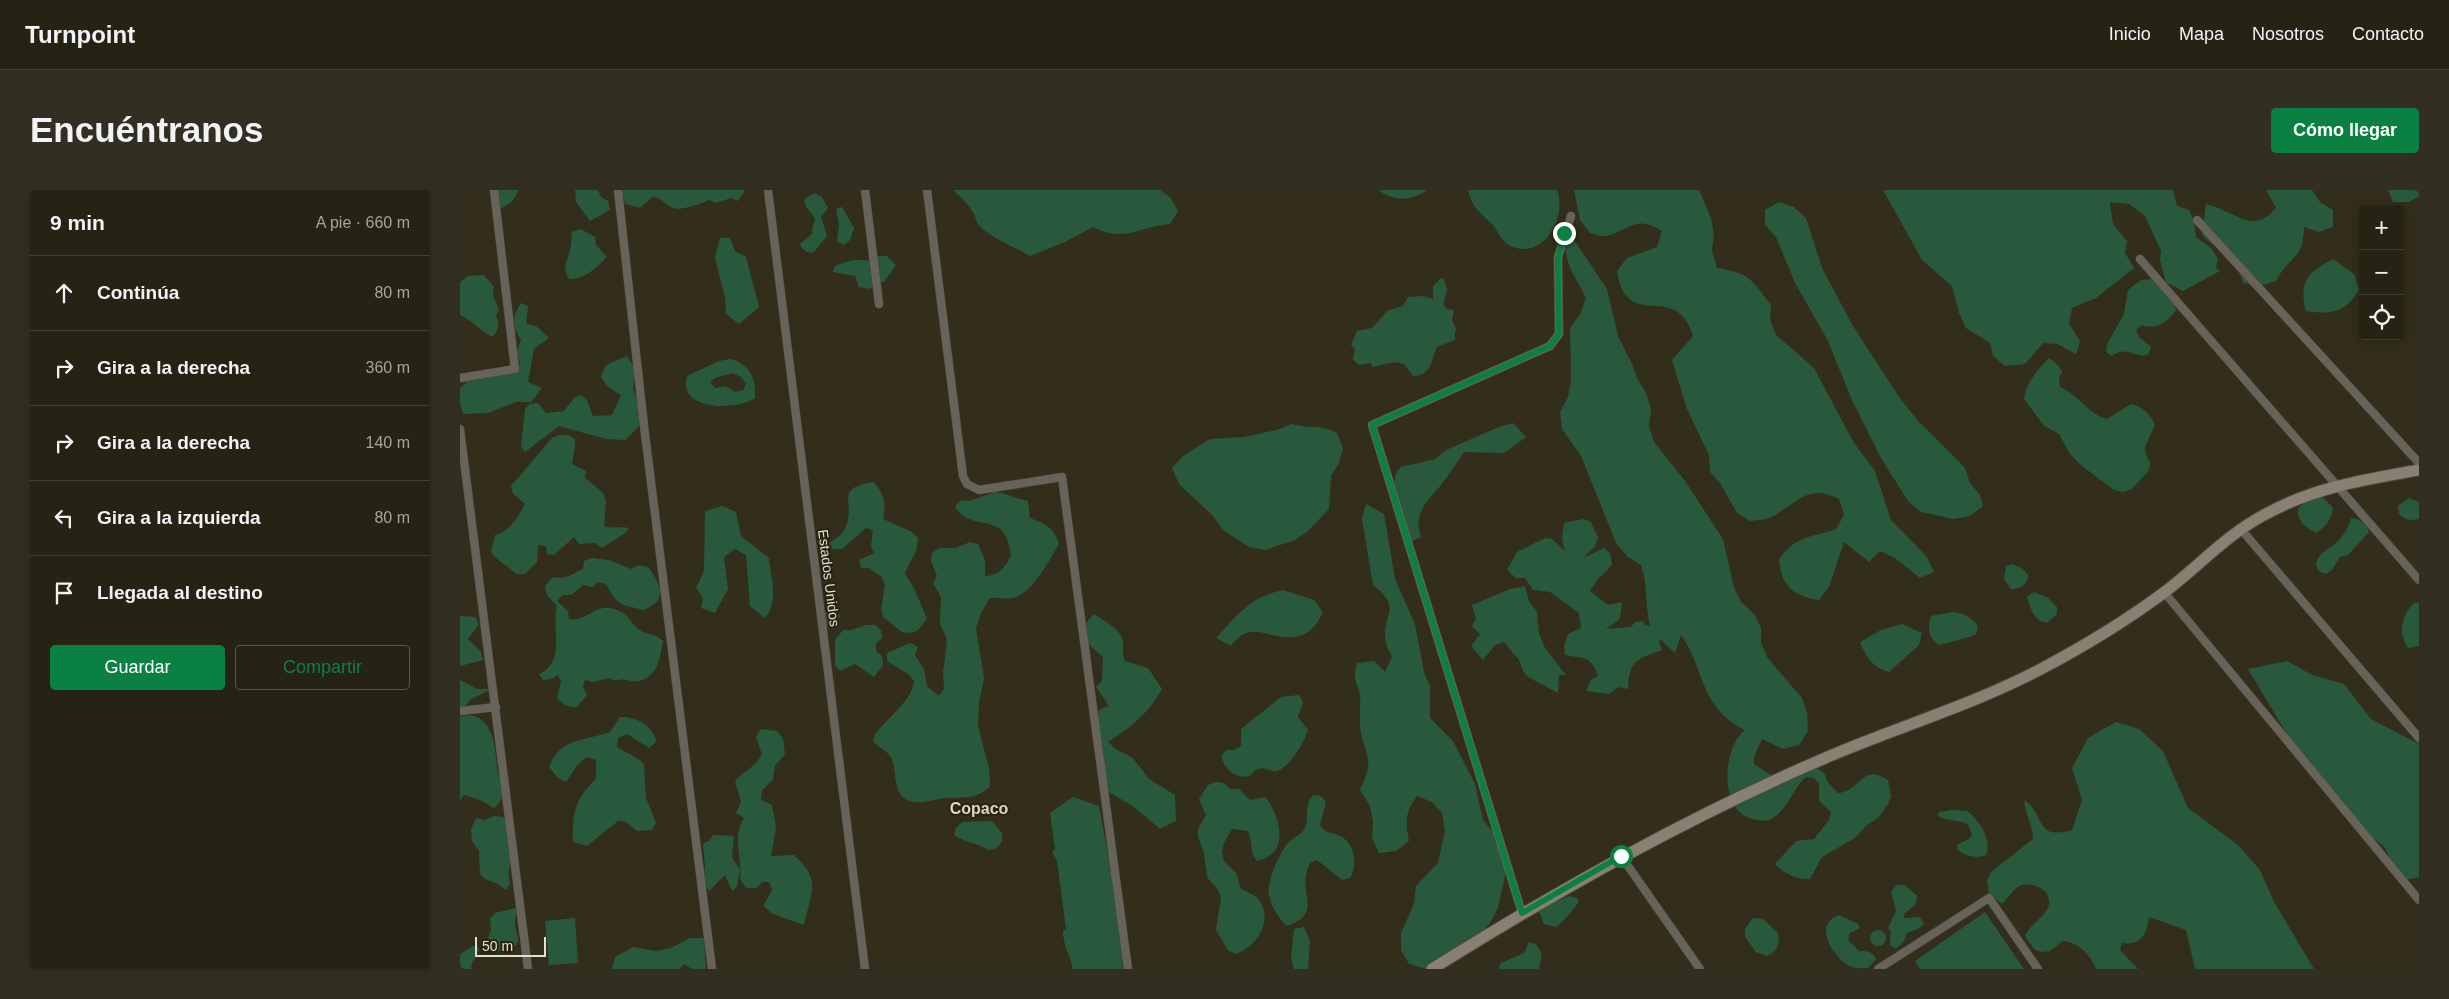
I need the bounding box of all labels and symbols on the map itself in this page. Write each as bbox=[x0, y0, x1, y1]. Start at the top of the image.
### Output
route end bbox=[1553, 222, 1576, 245]
street label: Estados Unidos bbox=[815, 528, 843, 628]
district label: Copaco bbox=[950, 800, 1009, 817]
route start bbox=[1610, 845, 1633, 868]
scale bar bbox=[475, 934, 546, 957]

